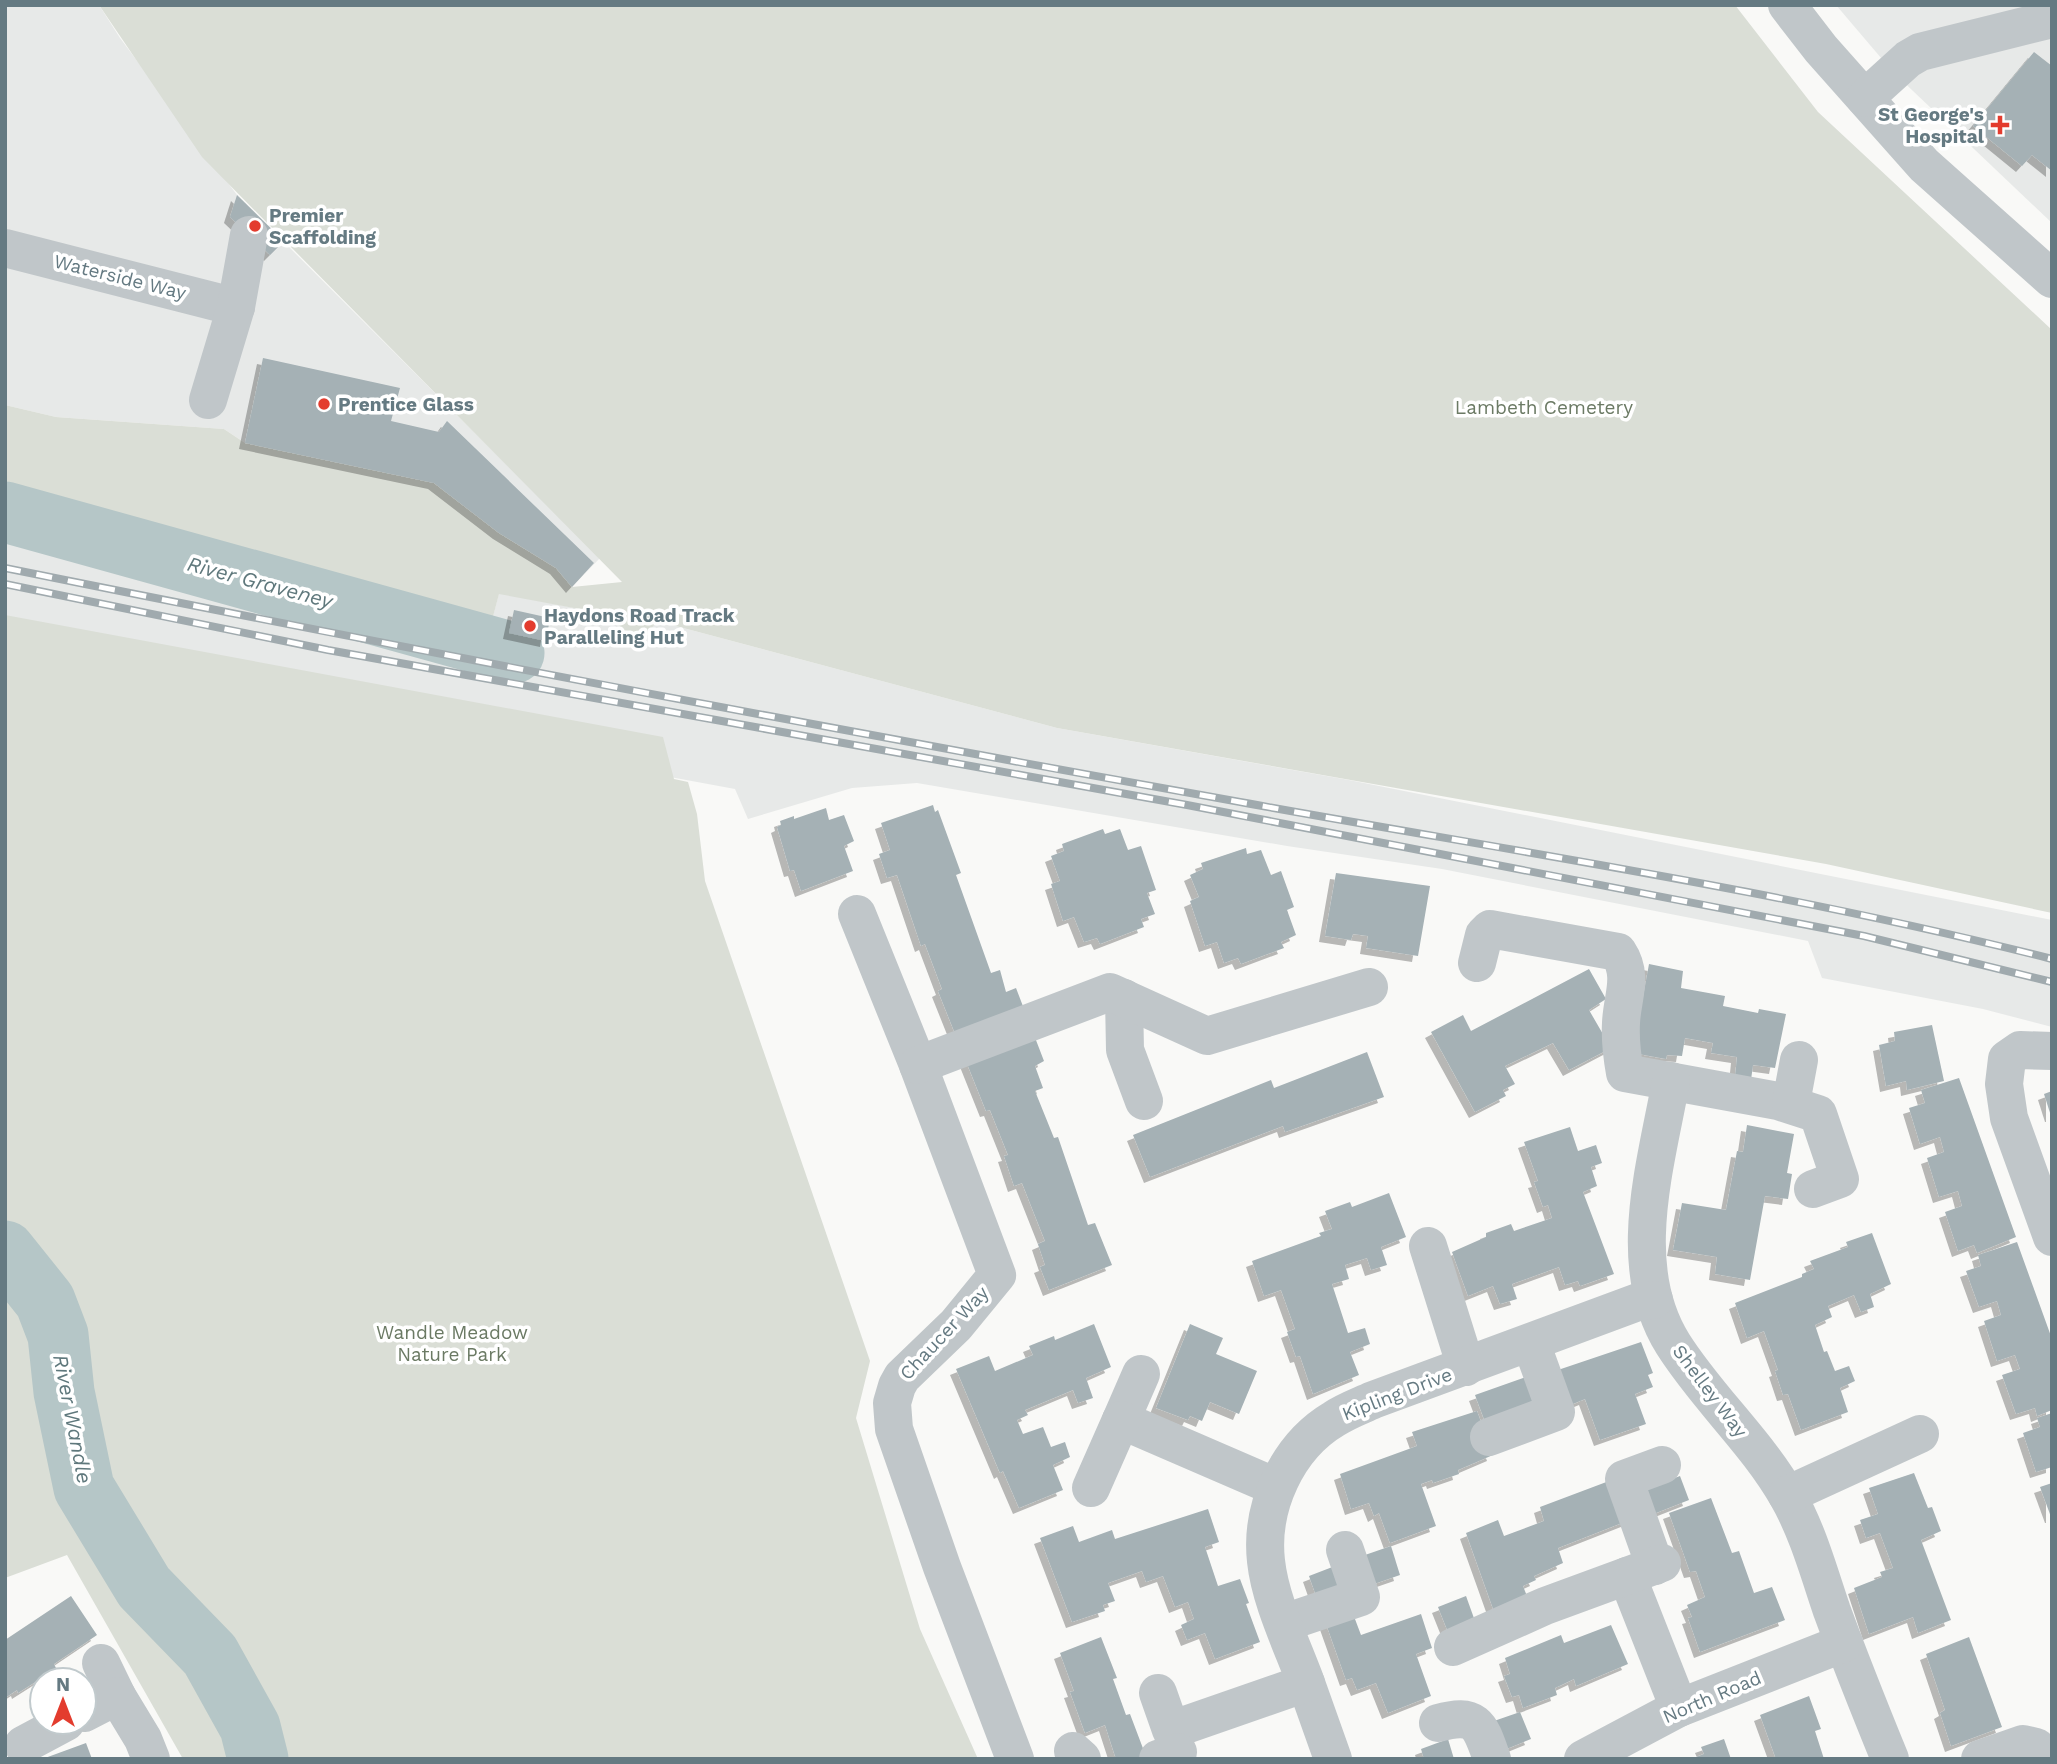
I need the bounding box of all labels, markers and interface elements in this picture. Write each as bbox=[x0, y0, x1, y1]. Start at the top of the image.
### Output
place label: St George's Hospital bbox=[1878, 103, 1985, 148]
marker: St George's Hospital bbox=[1990, 115, 2010, 135]
place label: Premier Scaffolding bbox=[269, 204, 376, 249]
marker: Premier Scaffolding bbox=[247, 218, 263, 234]
street label: Waterside Way bbox=[51, 249, 189, 305]
place label: Prentice Glass bbox=[338, 393, 474, 416]
marker: Prentice Glass bbox=[316, 396, 332, 412]
park label: Lambeth Cemetery bbox=[1455, 396, 1633, 419]
water label: River Graveney bbox=[185, 551, 337, 614]
place label: Haydons Road Track Paralleling Hut bbox=[544, 604, 735, 649]
marker: Haydons Road Track Paralleling Hut bbox=[522, 618, 538, 634]
street label: Chaucer Way bbox=[895, 1281, 993, 1385]
park label: Wandle Meadow Nature Park bbox=[376, 1321, 528, 1366]
street label: Shelley Way bbox=[1668, 1340, 1752, 1442]
water label: River Wandle bbox=[48, 1352, 98, 1486]
street label: Kipling Drive bbox=[1339, 1362, 1455, 1426]
north arrow bbox=[28, 1666, 98, 1736]
street label: North Road bbox=[1659, 1666, 1765, 1728]
text: N bbox=[56, 1673, 70, 1696]

